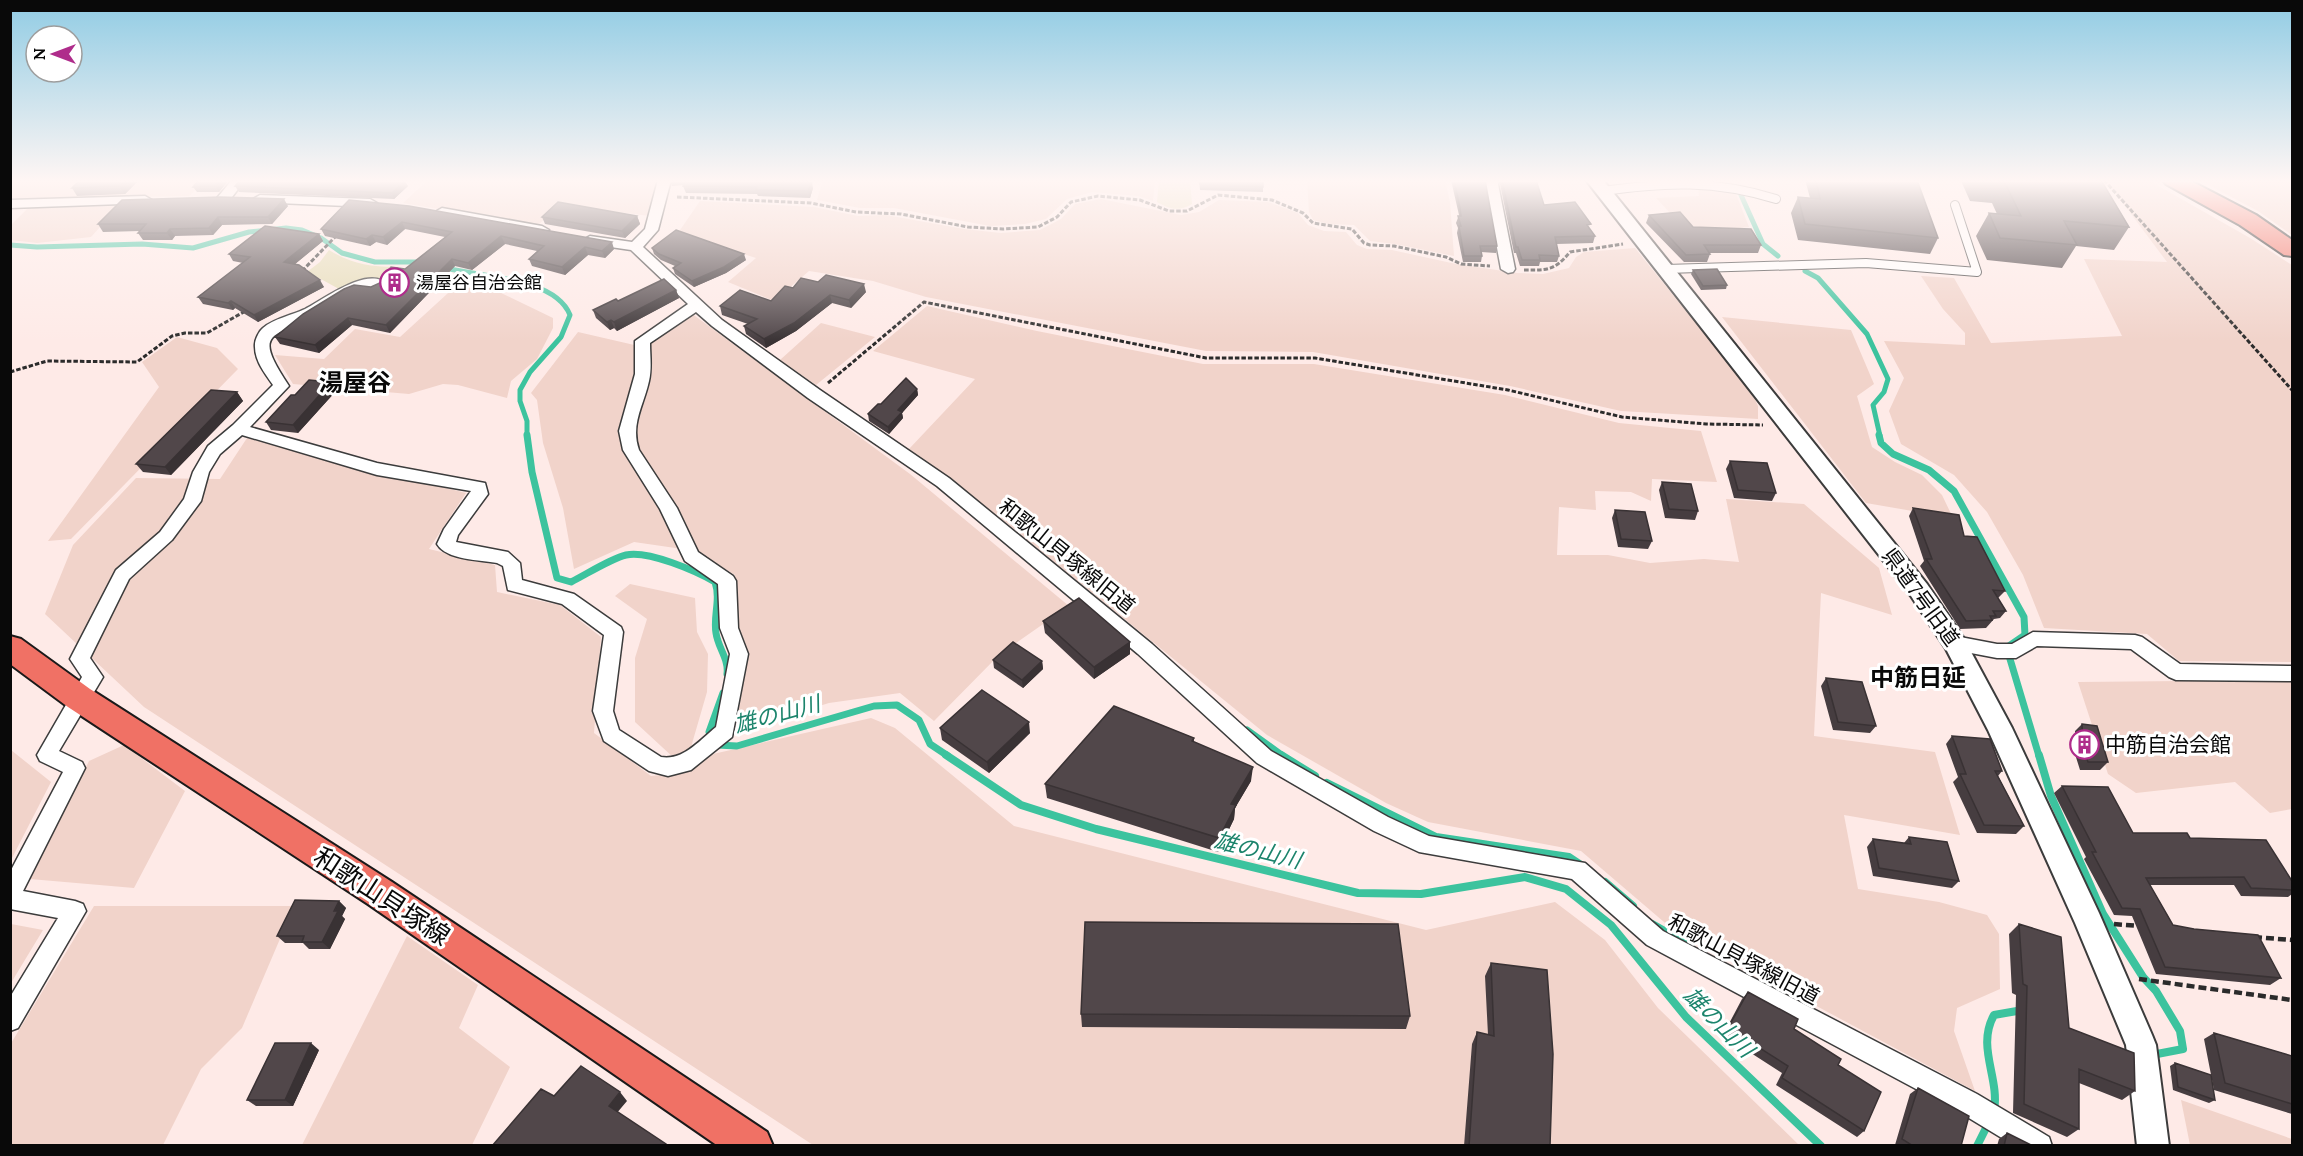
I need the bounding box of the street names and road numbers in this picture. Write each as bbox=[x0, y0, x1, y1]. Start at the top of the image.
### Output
street label: 和歌山貝塚線旧道 bbox=[993, 493, 1141, 619]
street label: 県道7号旧道 bbox=[1876, 543, 1966, 651]
street label: 和歌山貝塚線 bbox=[308, 840, 456, 952]
street label: 和歌山貝塚線旧道 bbox=[1663, 908, 1825, 1010]

